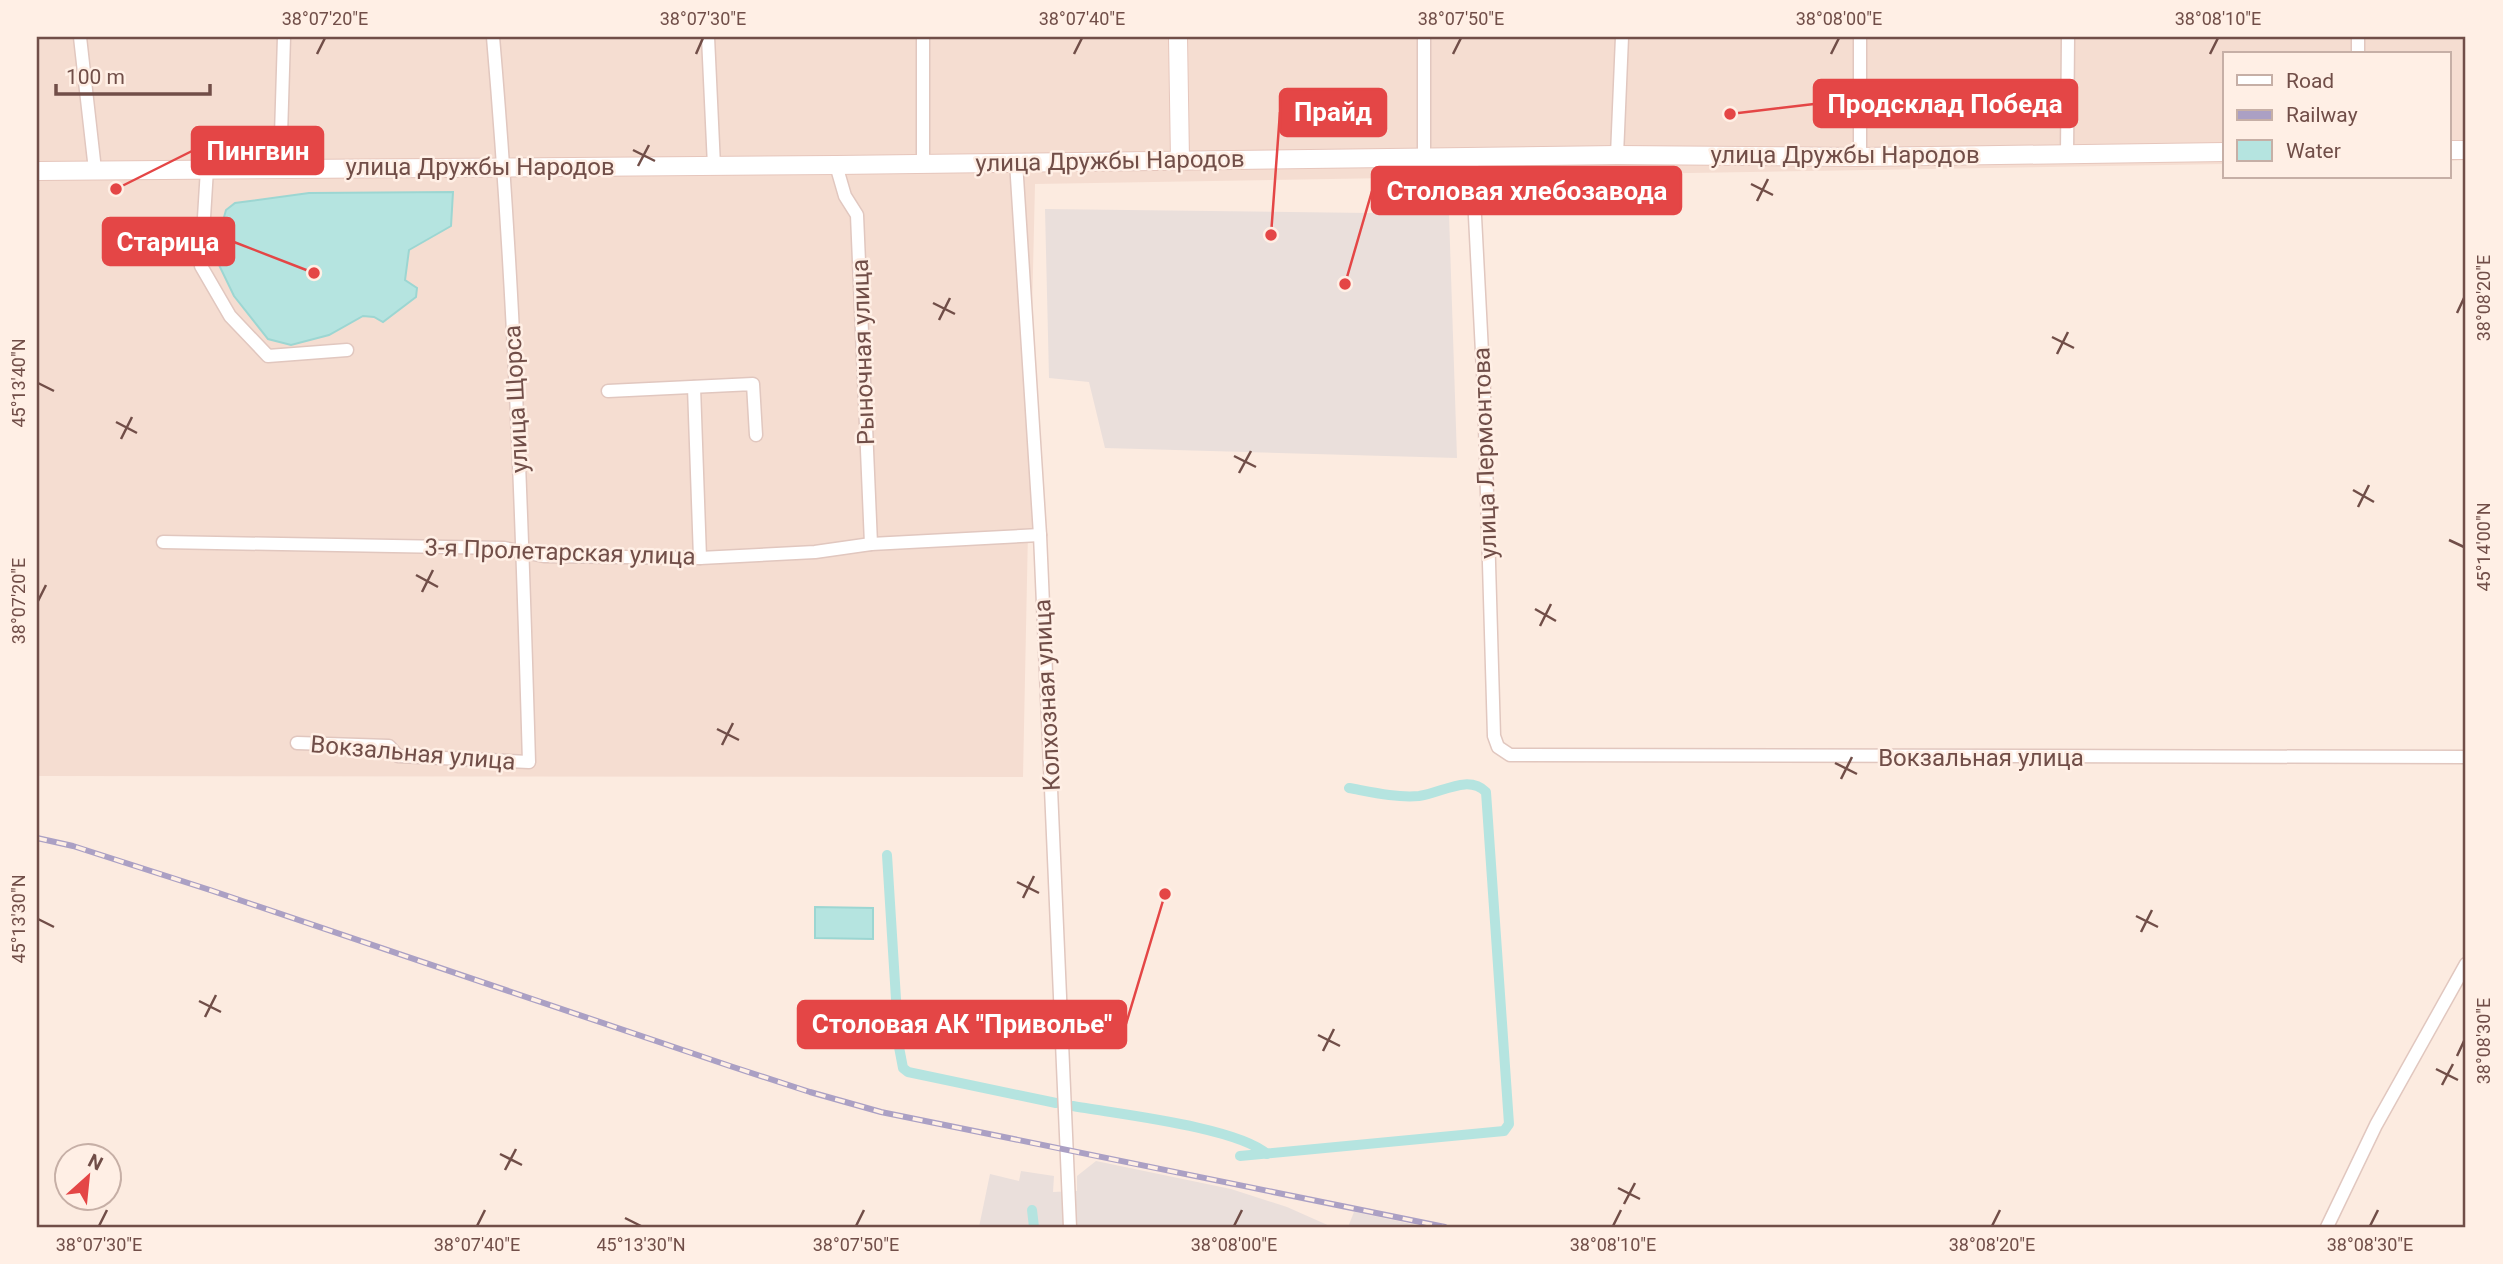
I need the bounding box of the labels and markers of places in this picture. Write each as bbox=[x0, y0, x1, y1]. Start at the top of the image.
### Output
callout: Продсклад Победа bbox=[1814, 80, 2077, 127]
callout: Прайд bbox=[1280, 89, 1386, 136]
callout: Пингвин bbox=[192, 127, 323, 174]
callout: Столовая хлебозавода bbox=[1372, 167, 1681, 214]
callout: Старица bbox=[103, 218, 234, 265]
callout: Столовая АК "Приволье" bbox=[798, 1001, 1126, 1048]

